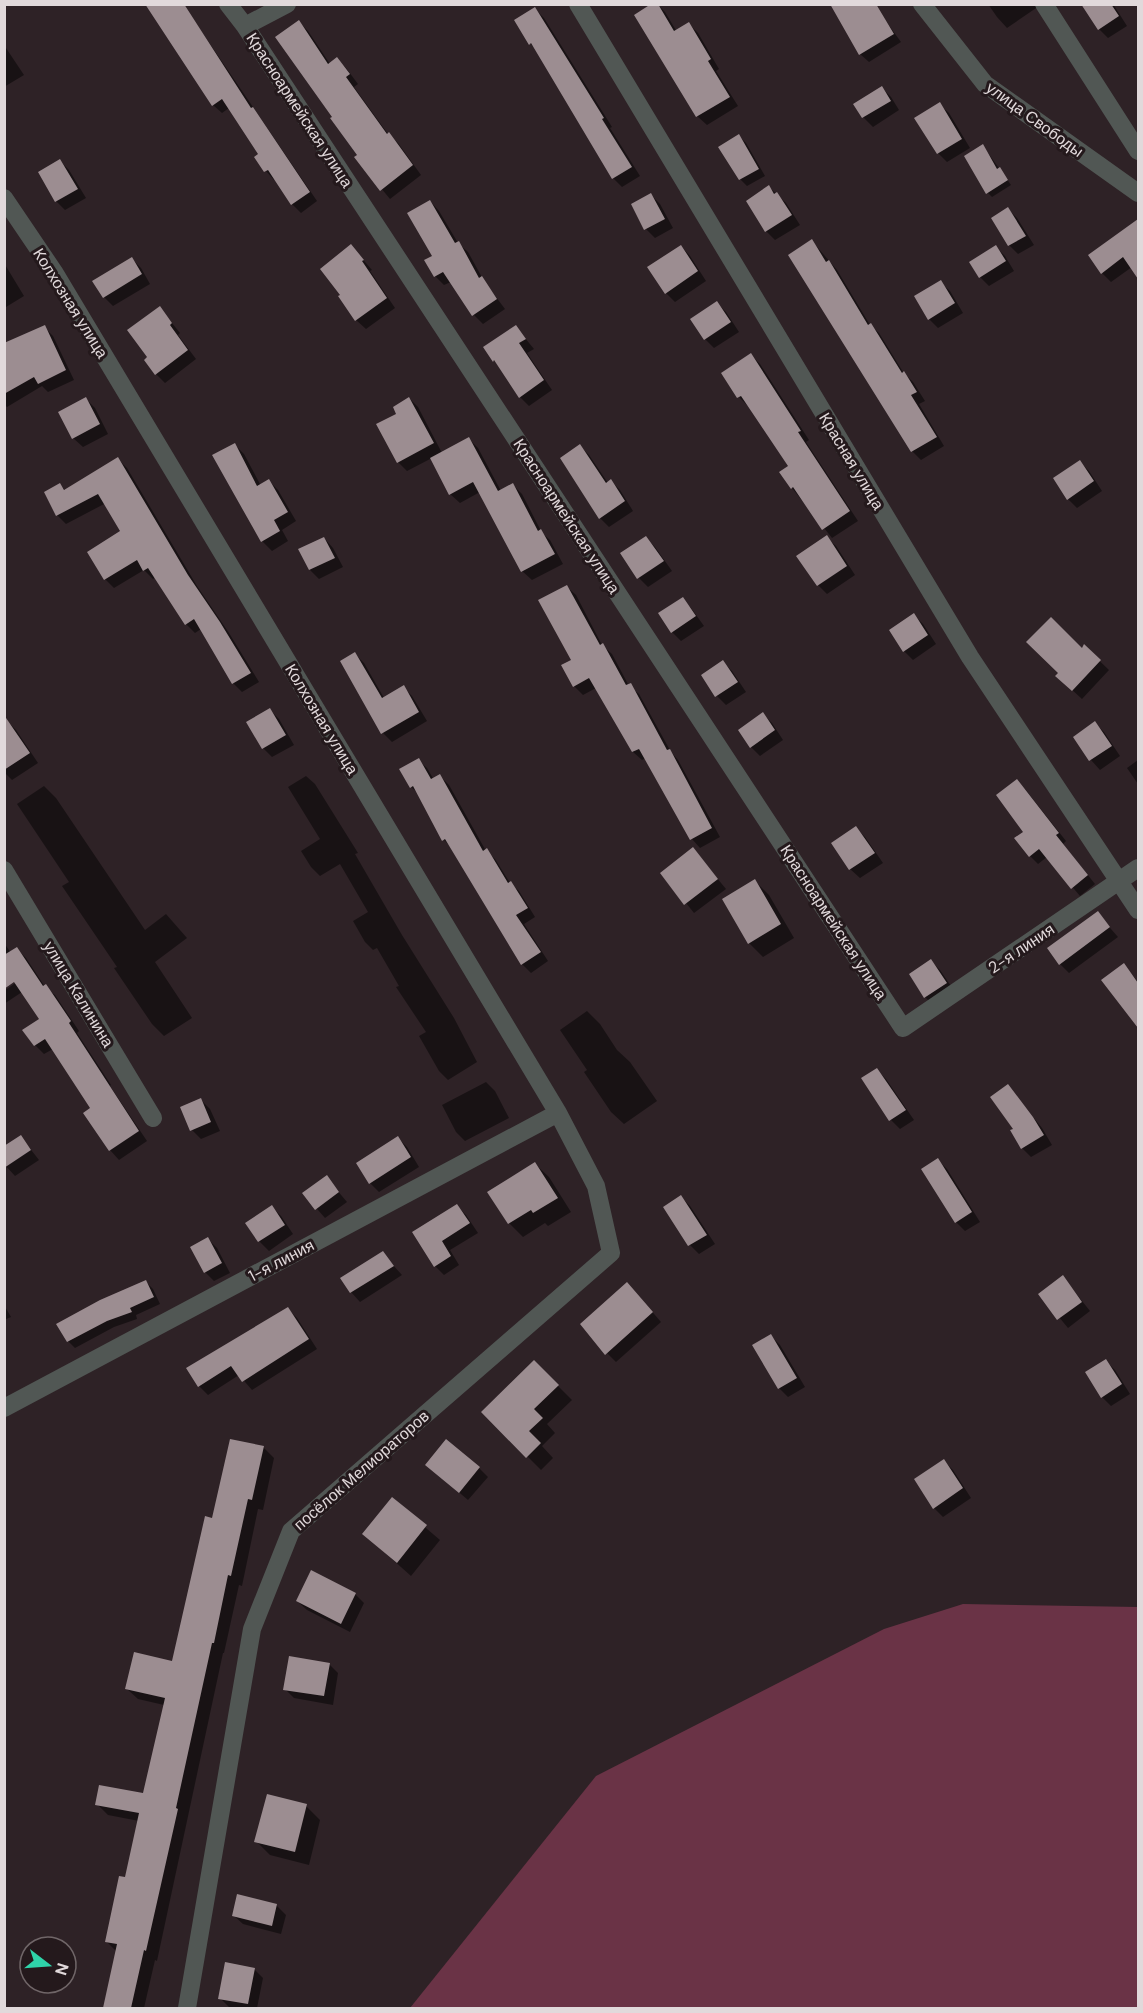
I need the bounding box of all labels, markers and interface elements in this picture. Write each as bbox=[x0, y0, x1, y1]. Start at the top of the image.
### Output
street label: Красноармейская улица bbox=[242, 29, 358, 192]
street label: улица Свободы bbox=[982, 77, 1088, 162]
street label: Колхозная улица bbox=[28, 244, 113, 362]
street label: Красная улица bbox=[814, 409, 889, 514]
street label: Красноармейская улица bbox=[509, 435, 625, 598]
street label: Колхозная улица bbox=[280, 660, 363, 779]
street label: Красноармейская улица bbox=[776, 841, 892, 1004]
street label: 2-я линия bbox=[984, 919, 1058, 978]
street label: улица Калинина bbox=[39, 937, 119, 1051]
street label: 1-я линия bbox=[245, 1234, 318, 1286]
street label: посёлок Мелиораторов bbox=[289, 1406, 433, 1535]
north arrow bbox=[18, 1935, 78, 1995]
text: N bbox=[50, 1961, 74, 1978]

